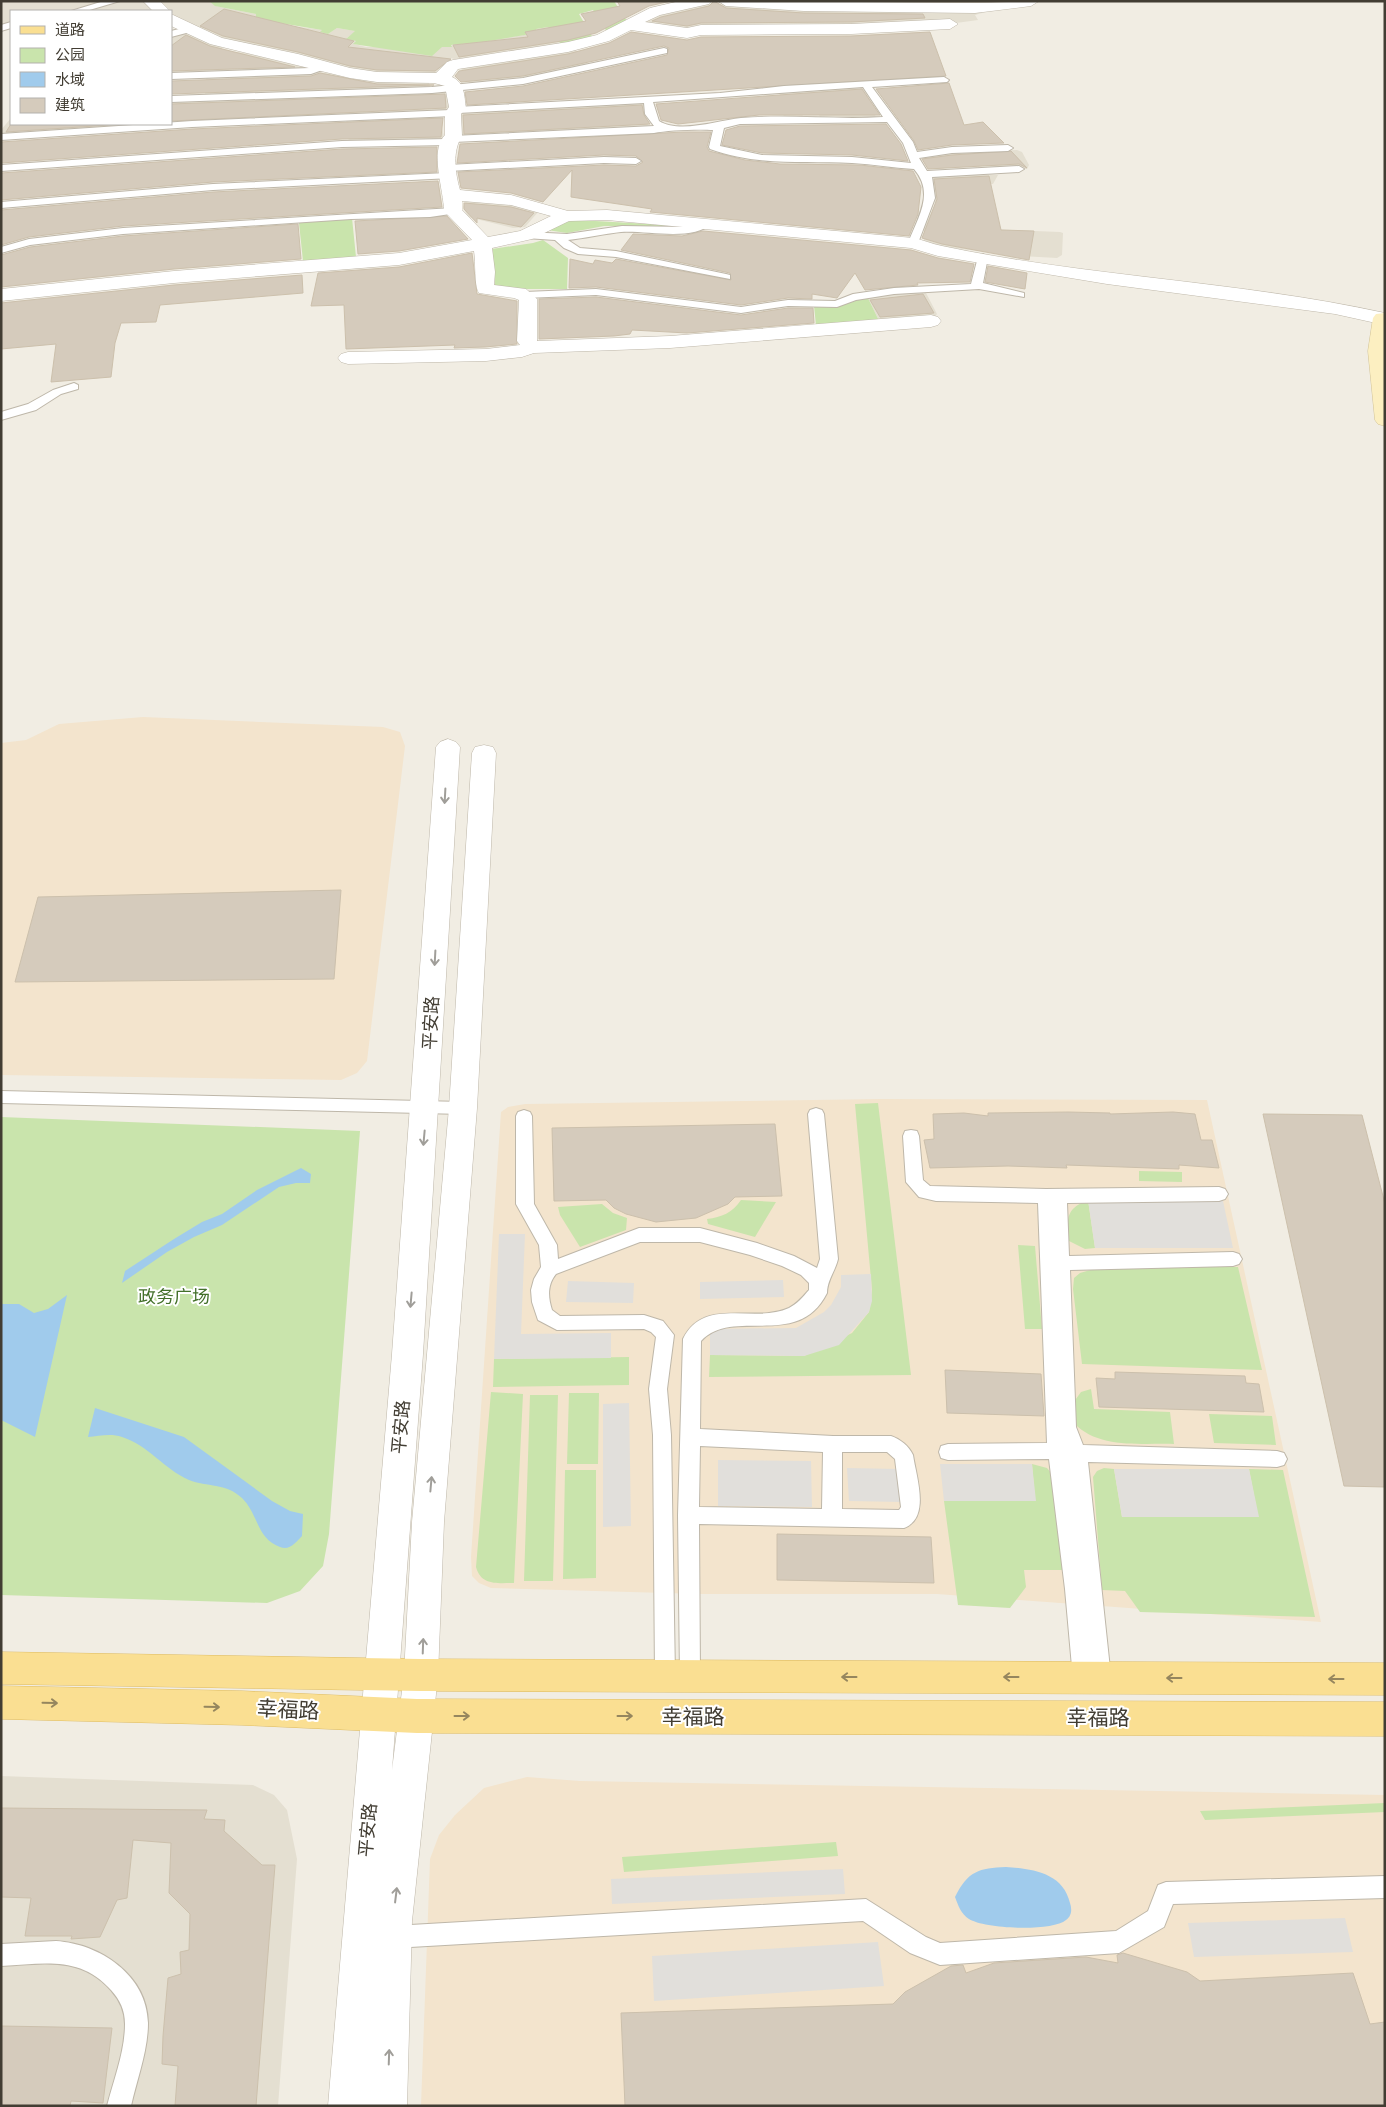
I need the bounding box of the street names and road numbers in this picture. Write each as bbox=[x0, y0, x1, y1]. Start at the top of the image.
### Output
street label: 平安路 bbox=[419, 995, 442, 1050]
street label: 平安路 bbox=[388, 1399, 413, 1455]
street label: 幸福路 bbox=[256, 1695, 320, 1724]
street label: 幸福路 bbox=[662, 1704, 725, 1729]
street label: 幸福路 bbox=[1067, 1705, 1130, 1730]
street label: 平安路 bbox=[355, 1802, 380, 1858]

